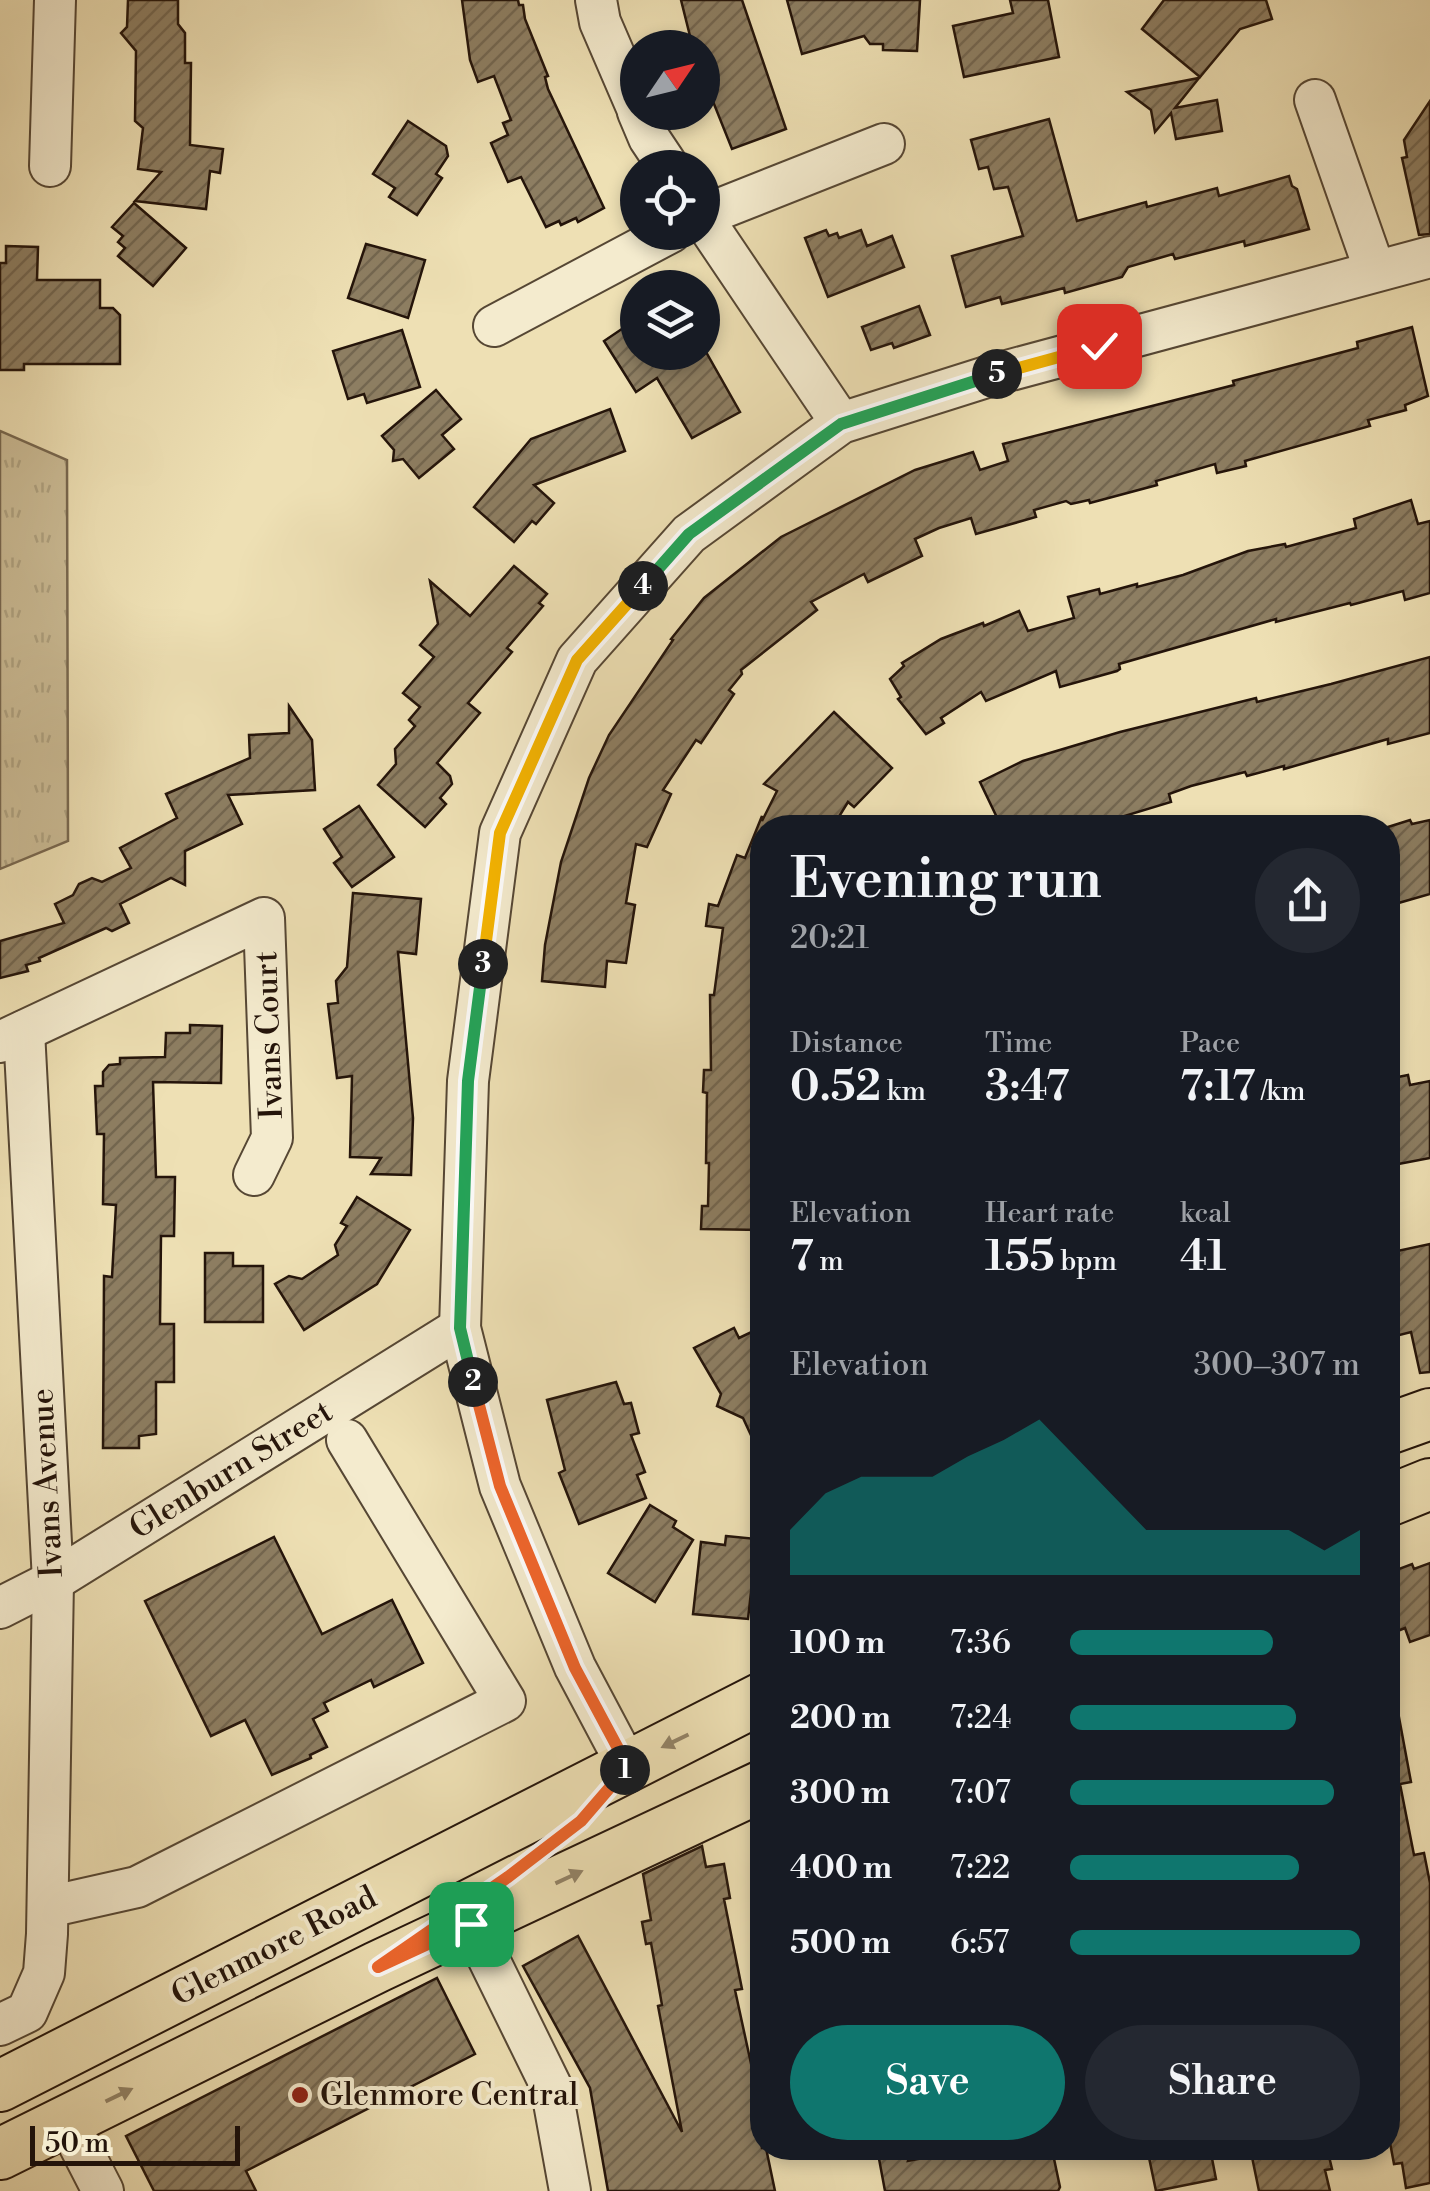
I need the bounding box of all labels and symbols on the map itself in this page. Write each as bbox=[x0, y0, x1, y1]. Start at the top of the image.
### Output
north arrow bbox=[620, 30, 720, 130]
pin bbox=[1057, 304, 1142, 389]
pin: 5 bbox=[972, 349, 1022, 399]
pin: 4 bbox=[618, 561, 668, 611]
pin: 3 bbox=[458, 939, 508, 989]
street label: Ivans Court bbox=[246, 950, 292, 1120]
pin: 2 bbox=[448, 1357, 498, 1407]
street label: Ivans Avenue bbox=[22, 1387, 72, 1579]
street label: Glenburn Street bbox=[122, 1392, 340, 1548]
one-way arrow bbox=[660, 1732, 689, 1749]
pin: 1 bbox=[600, 1745, 650, 1795]
one-way arrow bbox=[555, 1869, 584, 1886]
street label: Glenmore Road bbox=[165, 1877, 383, 2015]
pin bbox=[429, 1882, 514, 1967]
place label: Glenmore Central bbox=[320, 2075, 579, 2115]
marker: Glenmore Central bbox=[289, 2084, 311, 2106]
one-way arrow bbox=[105, 2087, 134, 2104]
scale bar bbox=[30, 2121, 240, 2166]

